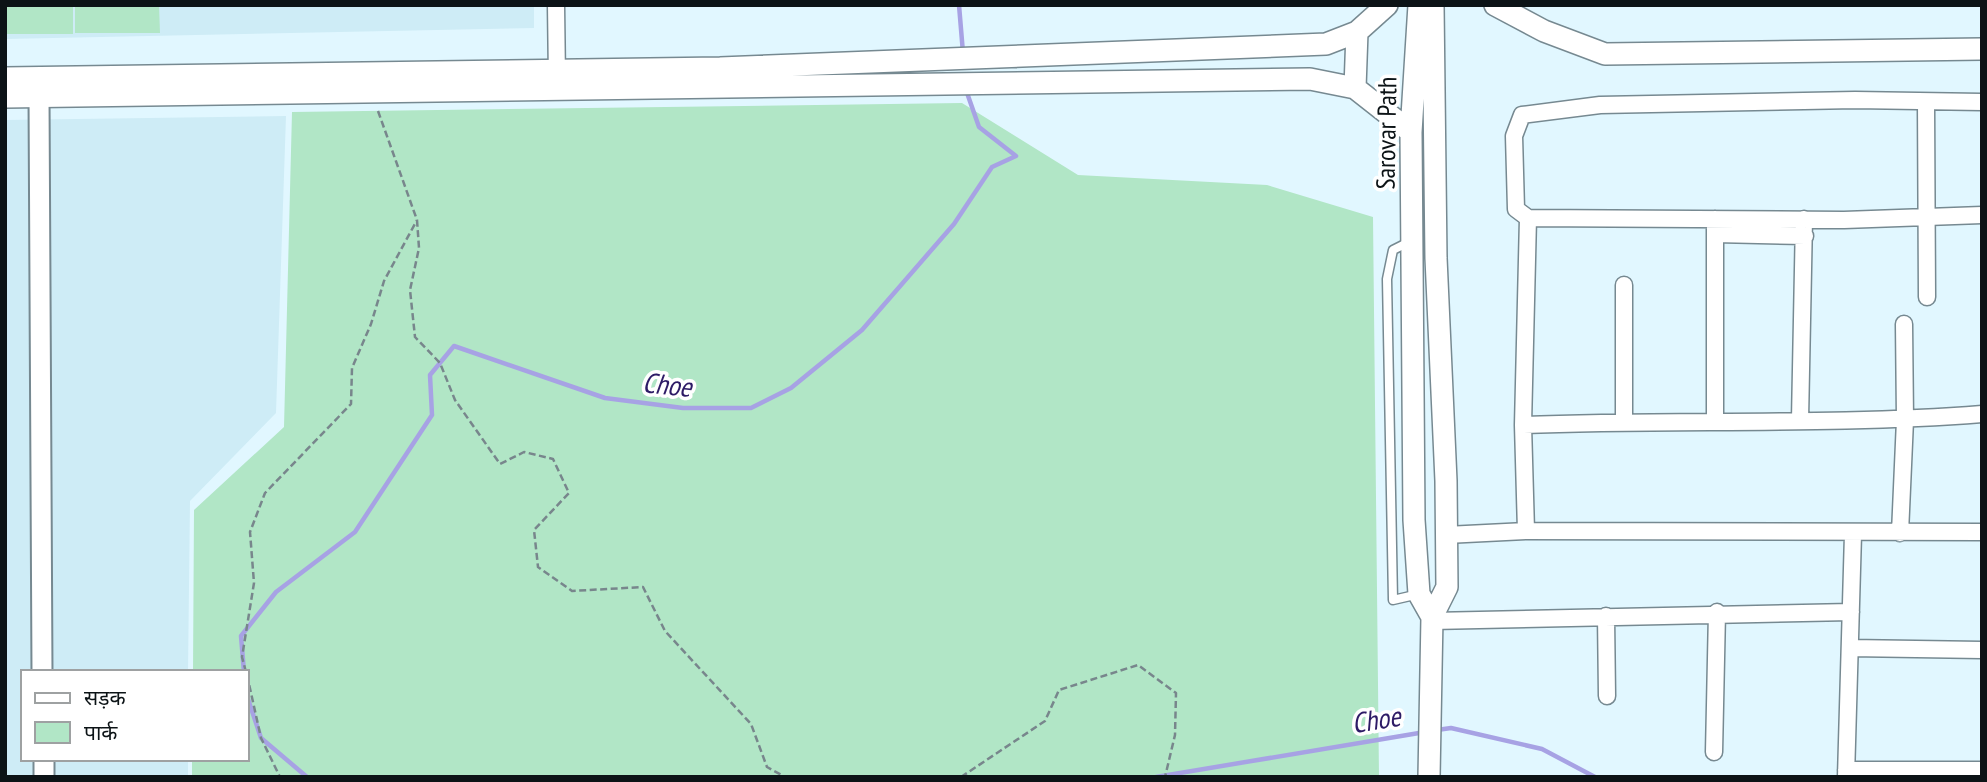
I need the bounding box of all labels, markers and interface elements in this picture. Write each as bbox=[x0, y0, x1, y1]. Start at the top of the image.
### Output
street label: Sarovar Path bbox=[1369, 76, 1403, 190]
water label: Choe bbox=[641, 363, 696, 405]
legend bbox=[21, 670, 248, 761]
text: सड़क bbox=[84, 684, 126, 711]
water label: Choe bbox=[1349, 697, 1405, 741]
text: पार्क bbox=[84, 719, 118, 746]

